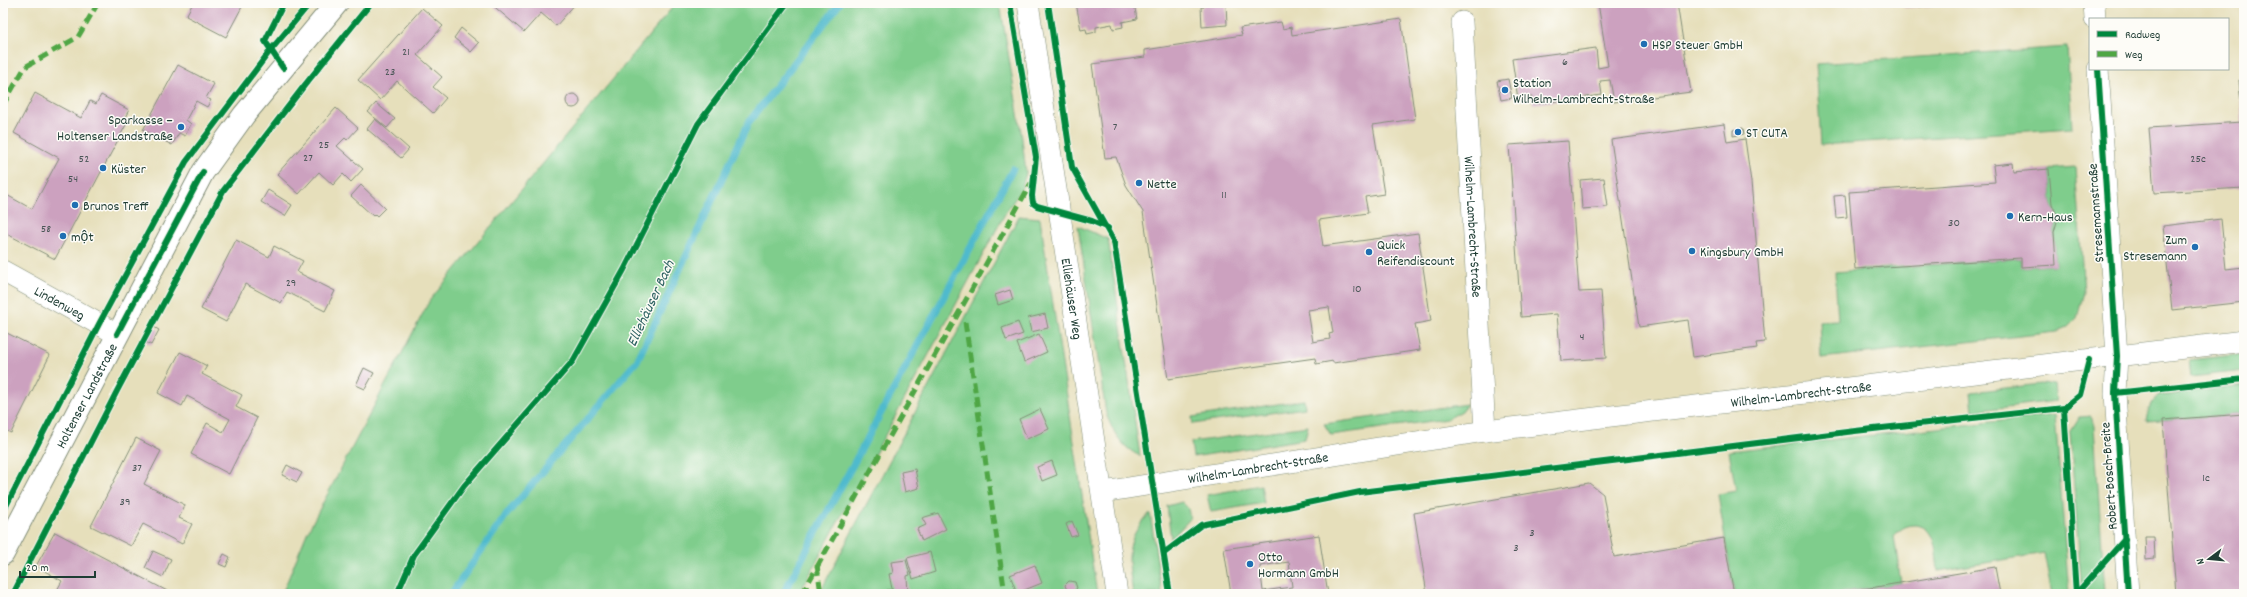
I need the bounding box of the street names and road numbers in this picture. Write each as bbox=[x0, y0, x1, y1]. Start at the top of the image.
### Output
street label: Wilhelm-Lambrecht-Straße bbox=[1458, 155, 1485, 298]
street label: Stresemannstraße bbox=[2084, 163, 2110, 263]
street label: Elliehäuser Weg bbox=[1055, 257, 1087, 341]
street label: Lindenweg bbox=[30, 282, 88, 326]
street label: Holtenser Landstraße bbox=[52, 340, 124, 452]
street label: Wilhelm-Lambrecht-Straße bbox=[1730, 377, 1873, 414]
street label: Robert-Bosch-Breite bbox=[2096, 421, 2124, 530]
street label: Wilhelm-Lambrecht-Straße bbox=[1187, 448, 1330, 490]

